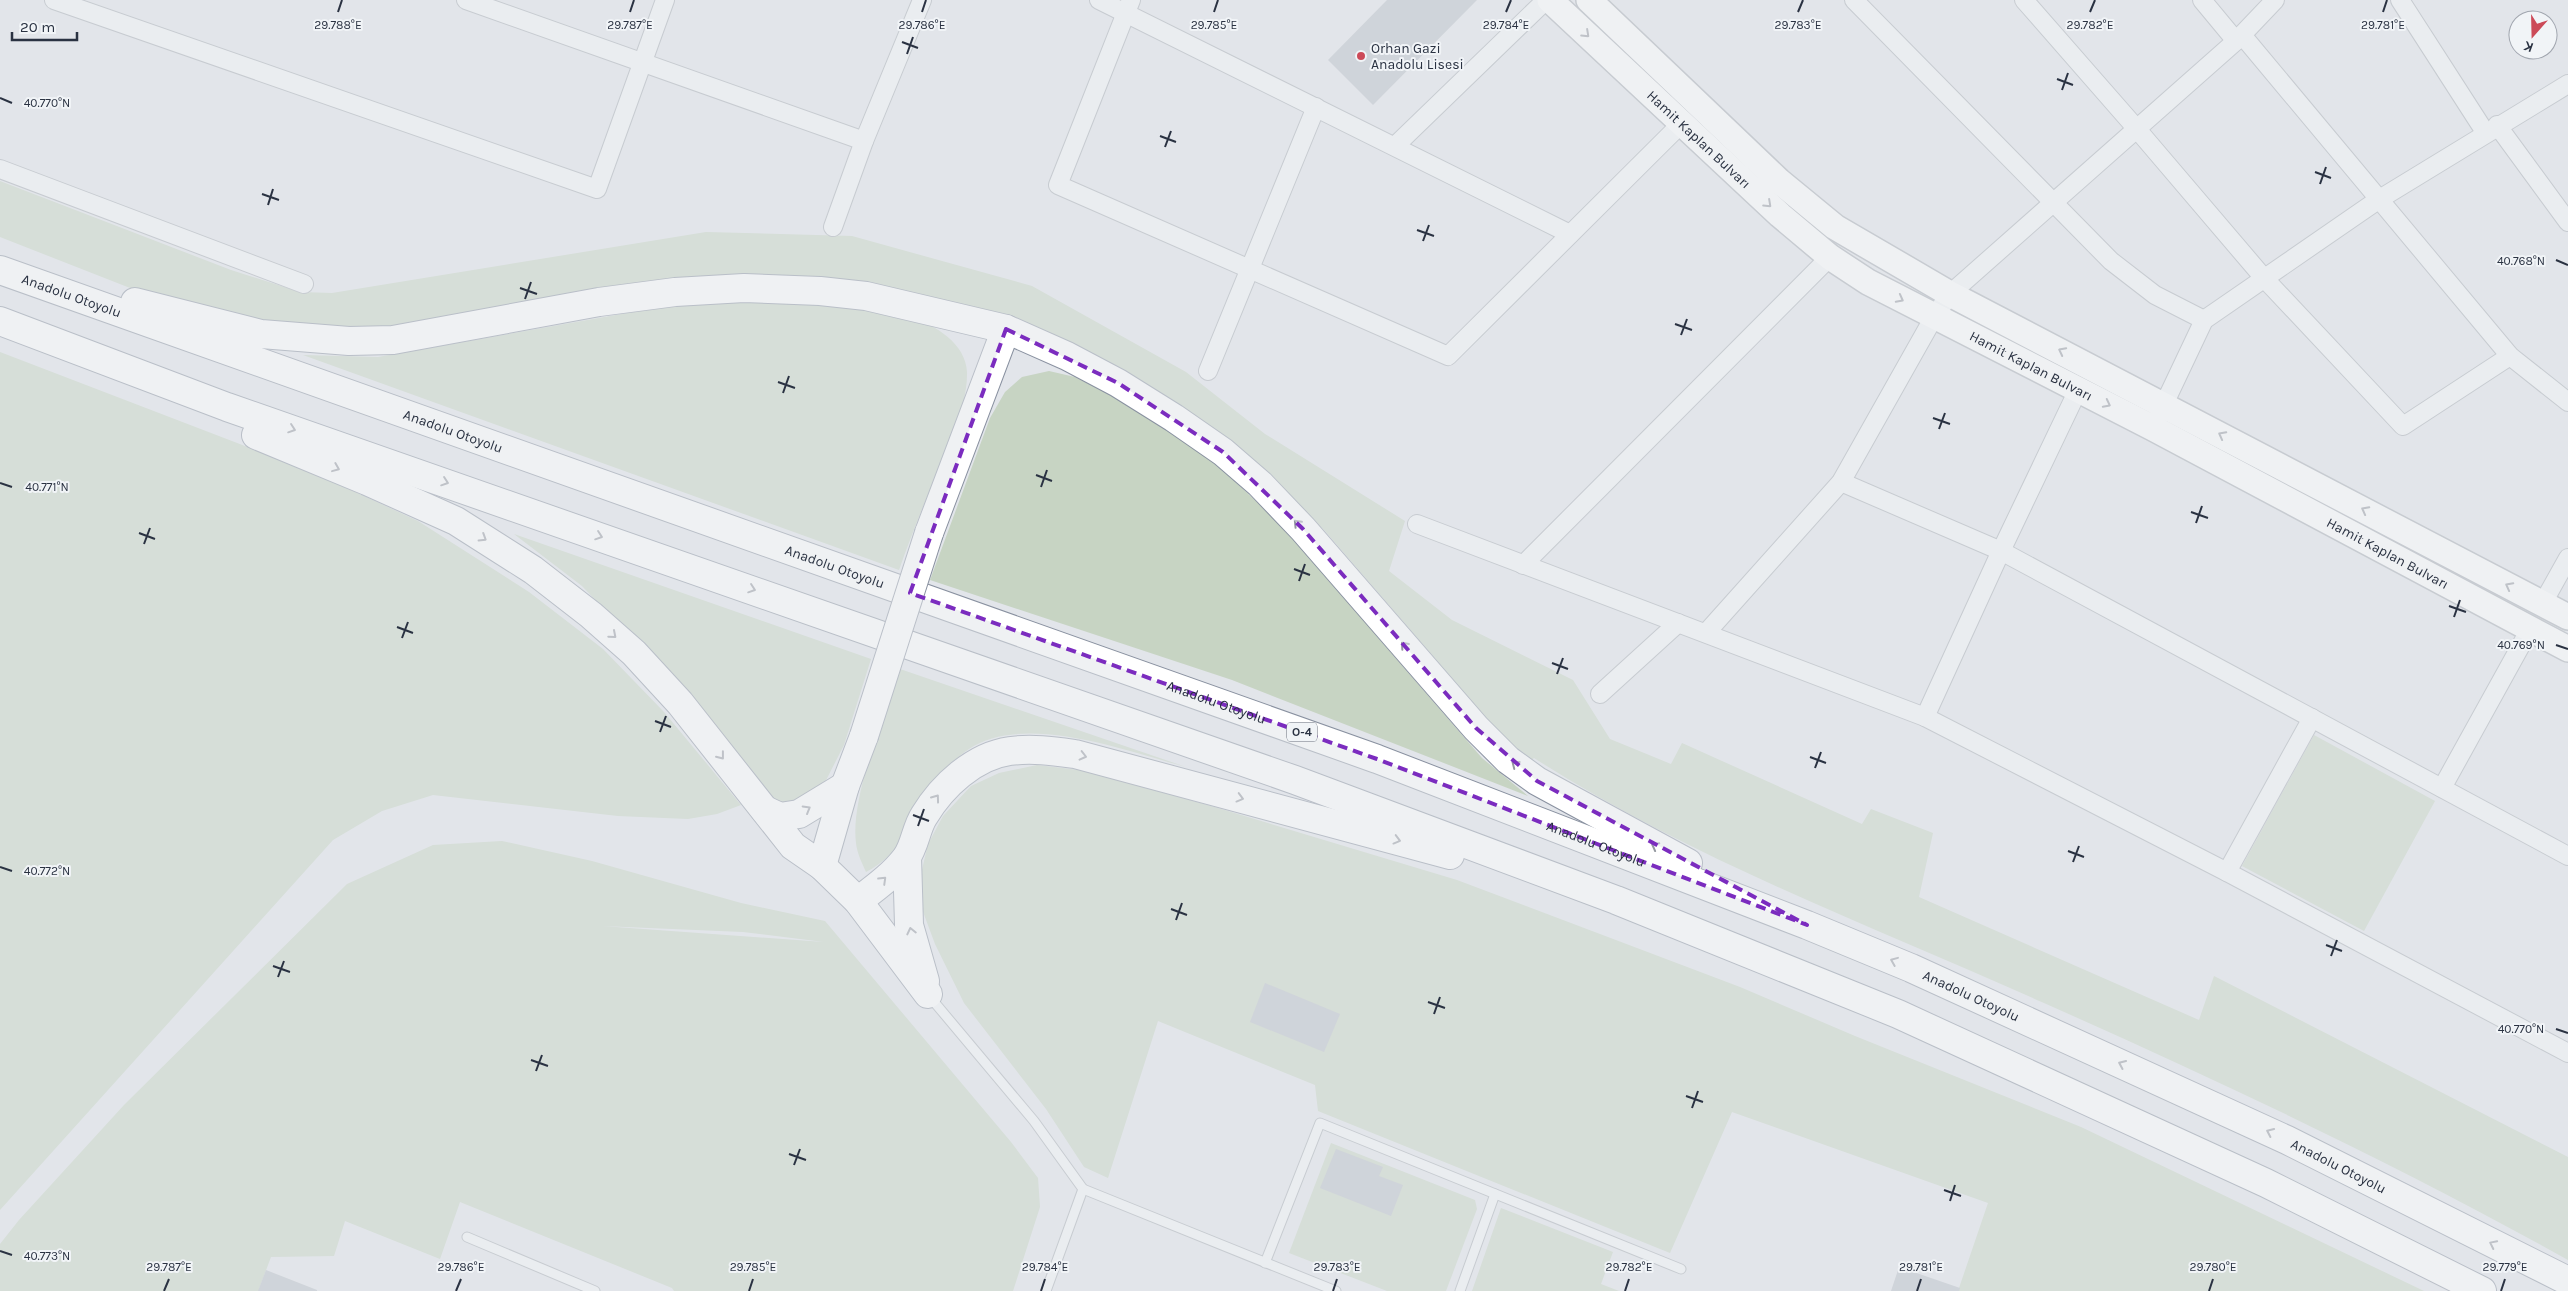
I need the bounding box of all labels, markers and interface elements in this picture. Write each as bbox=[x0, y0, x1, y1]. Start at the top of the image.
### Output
scale bar bbox=[12, 10, 78, 42]
north arrow bbox=[2508, 10, 2558, 60]
text: 20 m bbox=[20, 18, 55, 36]
text: 29.788°E bbox=[314, 18, 362, 32]
text: 29.787°E bbox=[607, 18, 653, 32]
text: 29.786°E bbox=[899, 18, 945, 32]
text: 29.785°E bbox=[1191, 18, 1237, 32]
text: 29.784°E bbox=[1483, 18, 1529, 32]
text: 29.783°E bbox=[1775, 18, 1821, 32]
text: 29.782°E bbox=[2067, 18, 2113, 32]
text: 29.781°E bbox=[2361, 18, 2405, 32]
one-way arrow bbox=[1580, 28, 1589, 37]
text: K bbox=[2521, 37, 2536, 56]
place label: Orhan Gazi Anadolu Lisesi bbox=[1371, 40, 1464, 73]
marker: Orhan Gazi Anadolu Lisesi bbox=[1355, 50, 1367, 62]
street label: Hamit Kaplan Bulvarı bbox=[1644, 87, 1754, 192]
text: 40.770°N bbox=[24, 96, 70, 110]
one-way arrow bbox=[1763, 199, 1772, 208]
text: 40.768°N bbox=[2497, 254, 2545, 268]
street label: Anadolu Otoyolu bbox=[20, 270, 124, 321]
one-way arrow bbox=[1894, 293, 1903, 303]
street label: Hamit Kaplan Bulvarı bbox=[1967, 327, 2096, 404]
one-way arrow bbox=[2058, 348, 2067, 358]
one-way arrow bbox=[2102, 398, 2111, 408]
street label: Anadolu Otoyolu bbox=[401, 405, 505, 456]
one-way arrow bbox=[287, 423, 295, 433]
one-way arrow bbox=[2218, 431, 2227, 441]
one-way arrow bbox=[331, 462, 340, 472]
one-way arrow bbox=[440, 477, 449, 487]
text: 40.771°N bbox=[25, 480, 69, 494]
one-way arrow bbox=[2362, 506, 2371, 516]
street label: Hamit Kaplan Bulvarı bbox=[2324, 514, 2452, 593]
one-way arrow bbox=[1294, 520, 1303, 529]
one-way arrow bbox=[594, 530, 602, 540]
one-way arrow bbox=[477, 532, 486, 541]
street label: Anadolu Otoyolu bbox=[783, 541, 887, 592]
one-way arrow bbox=[2506, 582, 2515, 592]
one-way arrow bbox=[747, 583, 756, 593]
one-way arrow bbox=[607, 629, 616, 637]
text: 40.769°N bbox=[2497, 638, 2545, 652]
one-way arrow bbox=[1401, 642, 1410, 651]
street label: Anadolu Otoyolu bbox=[1164, 677, 1269, 728]
road number: O-4 bbox=[1287, 722, 1317, 742]
one-way arrow bbox=[715, 750, 724, 759]
one-way arrow bbox=[1078, 750, 1087, 761]
one-way arrow bbox=[1512, 762, 1521, 770]
one-way arrow bbox=[1235, 792, 1243, 802]
one-way arrow bbox=[930, 794, 939, 804]
one-way arrow bbox=[801, 806, 810, 816]
street label: Anadolu Otoyolu bbox=[1544, 817, 1648, 870]
one-way arrow bbox=[1392, 834, 1401, 845]
one-way arrow bbox=[1651, 842, 1660, 852]
text: 40.772°N bbox=[24, 864, 70, 878]
one-way arrow bbox=[878, 877, 887, 886]
one-way arrow bbox=[906, 926, 917, 935]
one-way arrow bbox=[1890, 957, 1899, 967]
street label: Anadolu Otoyolu bbox=[1920, 966, 2022, 1025]
text: 40.770°N bbox=[2498, 1022, 2544, 1036]
one-way arrow bbox=[2118, 1059, 2127, 1070]
one-way arrow bbox=[2266, 1127, 2275, 1138]
street label: Anadolu Otoyolu bbox=[2288, 1135, 2389, 1197]
one-way arrow bbox=[2489, 1240, 2498, 1250]
text: 40.773°N bbox=[24, 1249, 70, 1263]
text: 29.787°E bbox=[146, 1260, 192, 1274]
text: 29.786°E bbox=[438, 1260, 484, 1274]
text: 29.785°E bbox=[730, 1260, 776, 1274]
text: 29.784°E bbox=[1022, 1260, 1068, 1274]
text: 29.783°E bbox=[1314, 1260, 1360, 1274]
text: 29.782°E bbox=[1606, 1260, 1652, 1274]
text: 29.781°E bbox=[1899, 1260, 1943, 1274]
text: 29.780°E bbox=[2189, 1260, 2237, 1274]
text: 29.779°E bbox=[2482, 1260, 2528, 1274]

